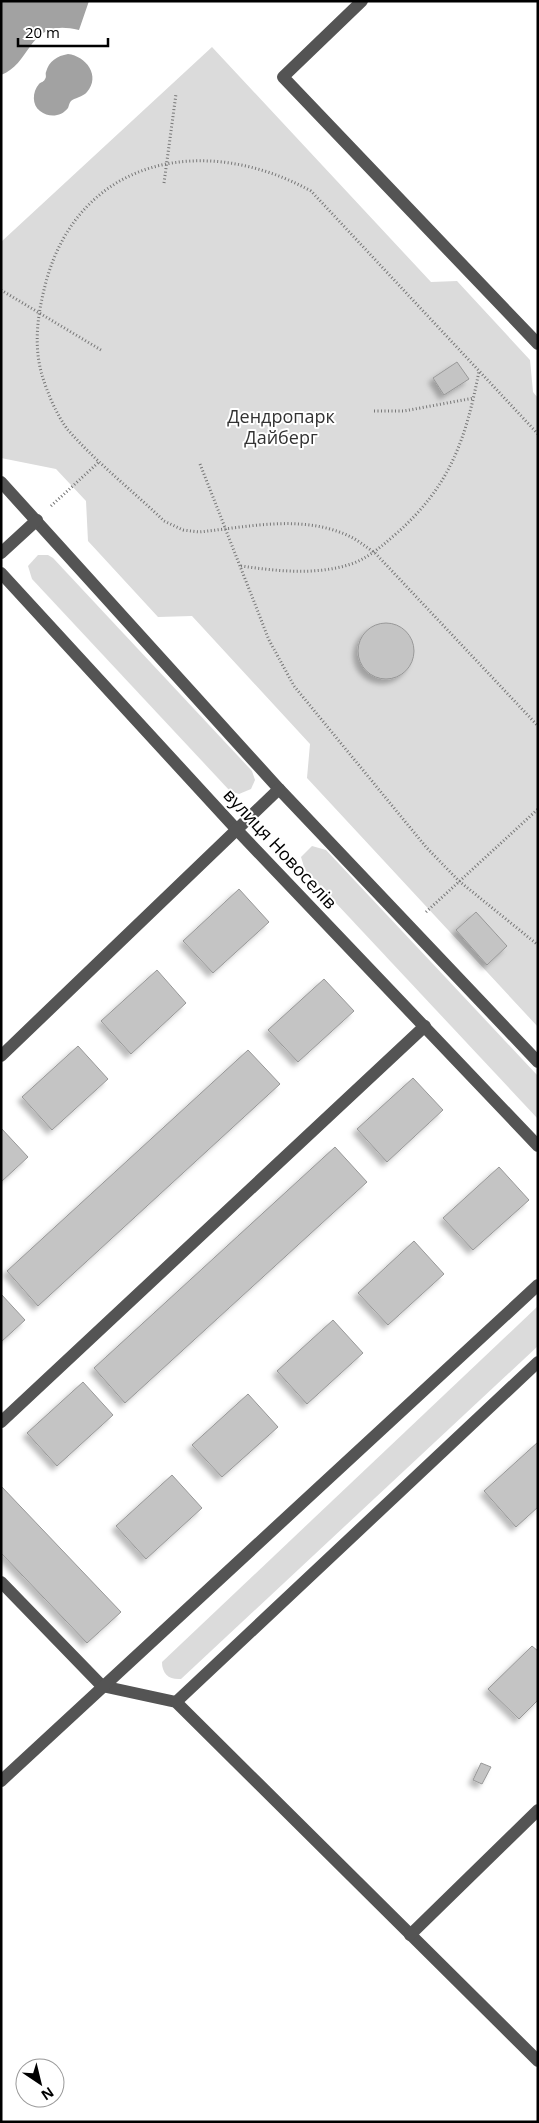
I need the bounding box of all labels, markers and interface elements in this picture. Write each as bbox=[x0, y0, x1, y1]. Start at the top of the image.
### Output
scale bar bbox=[18, 15, 108, 47]
text: 20 m bbox=[25, 22, 60, 42]
park label: Дендропарк Дайберг bbox=[227, 404, 335, 449]
street label: вулиця Новоселів bbox=[219, 783, 343, 914]
north arrow bbox=[15, 2058, 65, 2108]
text: N bbox=[38, 2083, 58, 2105]

